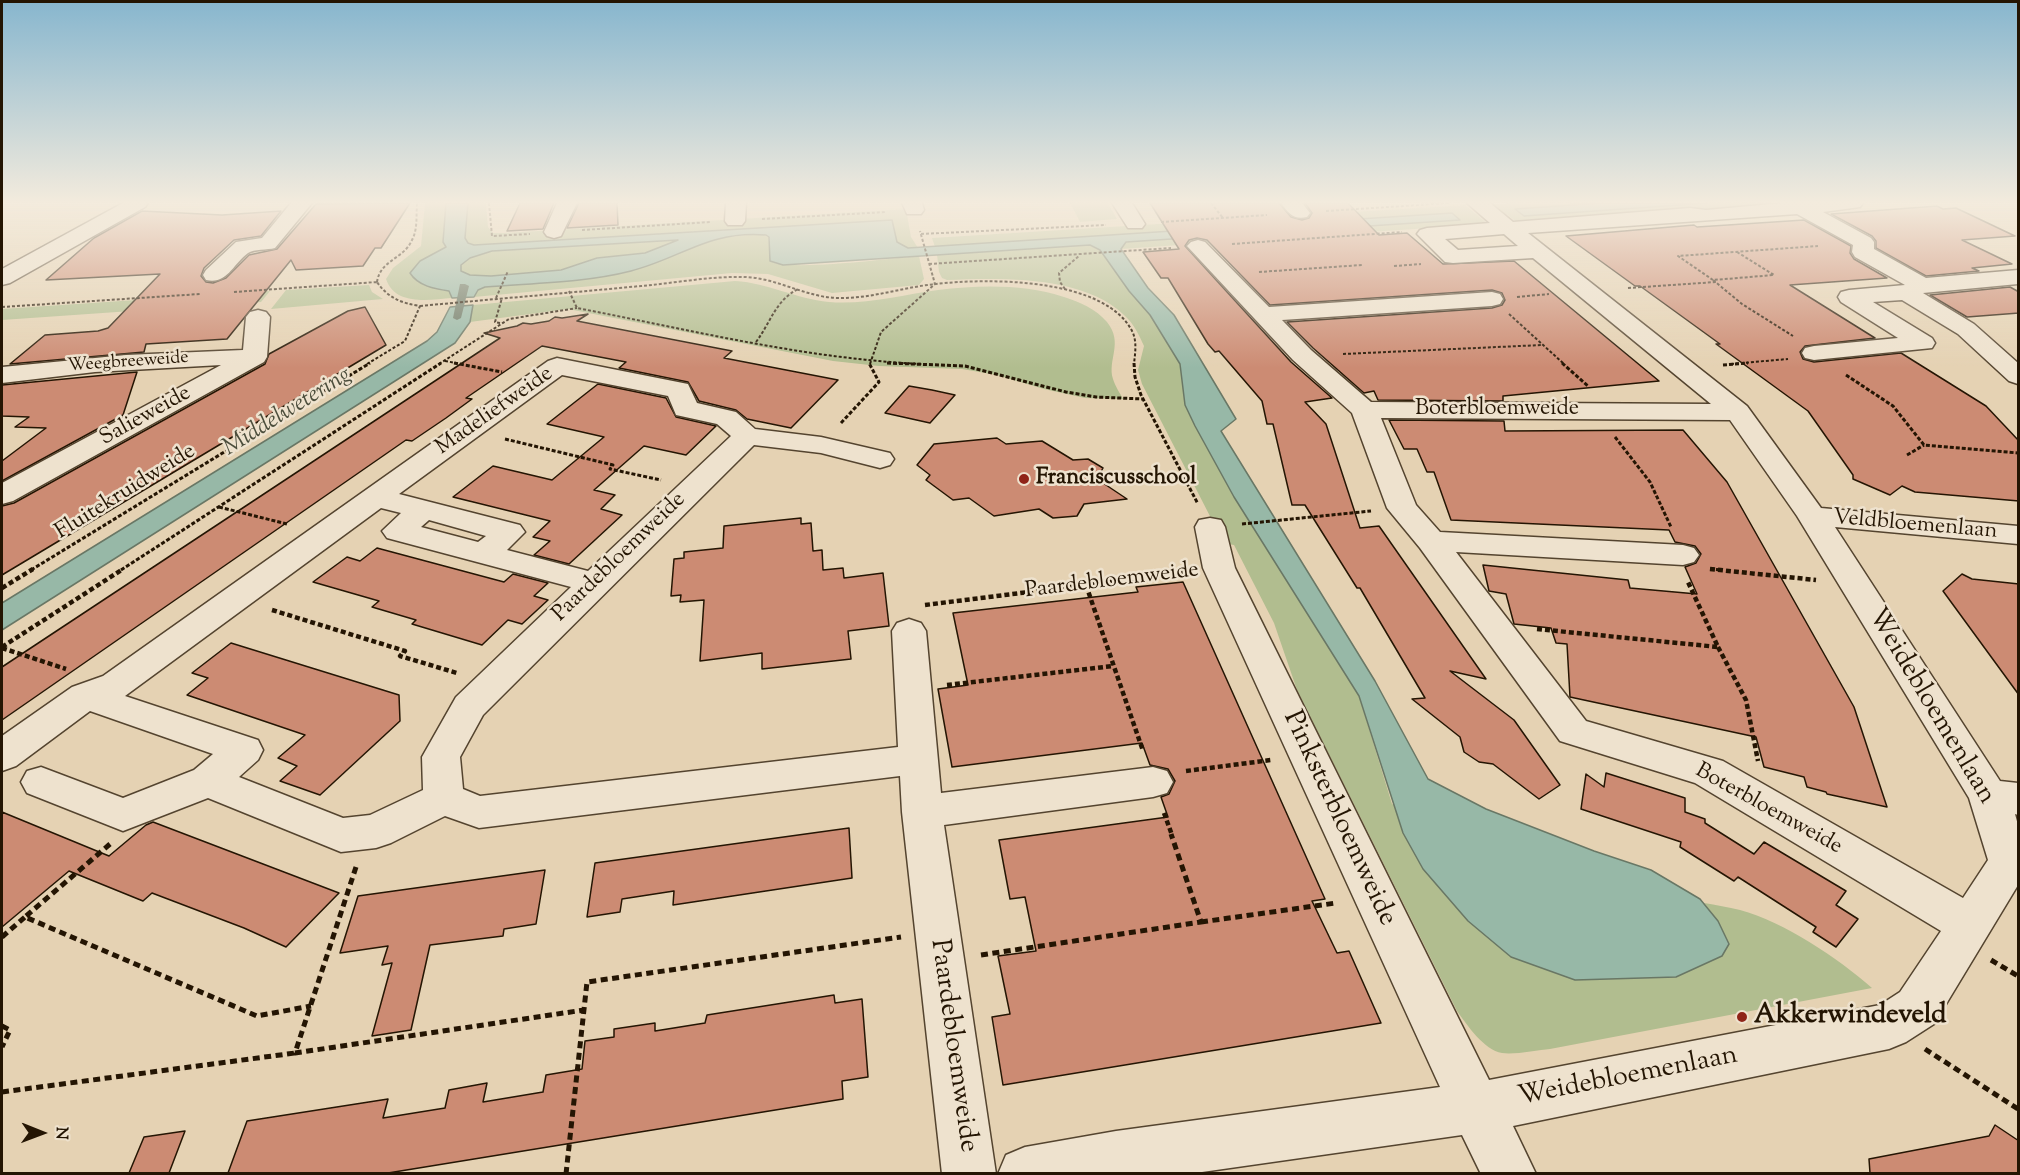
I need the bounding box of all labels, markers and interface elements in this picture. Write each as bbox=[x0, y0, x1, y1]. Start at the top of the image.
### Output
street label: Weegbreeweide bbox=[67, 348, 189, 378]
water label: Middelwetering bbox=[218, 362, 358, 464]
street label: Madeliefweide bbox=[431, 362, 559, 462]
street label: Salieweide bbox=[96, 381, 196, 453]
street label: Boterbloemweide bbox=[1415, 397, 1579, 423]
street label: Fluitekruidweide bbox=[51, 439, 201, 547]
place label: Franciscusschool bbox=[1036, 466, 1196, 492]
marker: Franciscusschool bbox=[1017, 472, 1031, 486]
street label: Paardebloemweide bbox=[548, 488, 692, 628]
street label: Veldbloemenlaan bbox=[1832, 506, 1998, 546]
street label: Paardebloemweide bbox=[1024, 558, 1200, 606]
street label: Weidebloemenlaan bbox=[1859, 603, 2001, 811]
street label: Pinksterbloemweide bbox=[1274, 706, 1402, 932]
street label: Boterbloemweide bbox=[1690, 759, 1846, 861]
street label: Paardebloemweide bbox=[921, 937, 983, 1155]
place label: Akkerwindeveld bbox=[1754, 1001, 1947, 1033]
marker: Akkerwindeveld bbox=[1735, 1010, 1749, 1024]
street label: Weidebloemenlaan bbox=[1515, 1041, 1741, 1115]
north arrow bbox=[12, 1103, 72, 1163]
text: N bbox=[49, 1127, 72, 1140]

